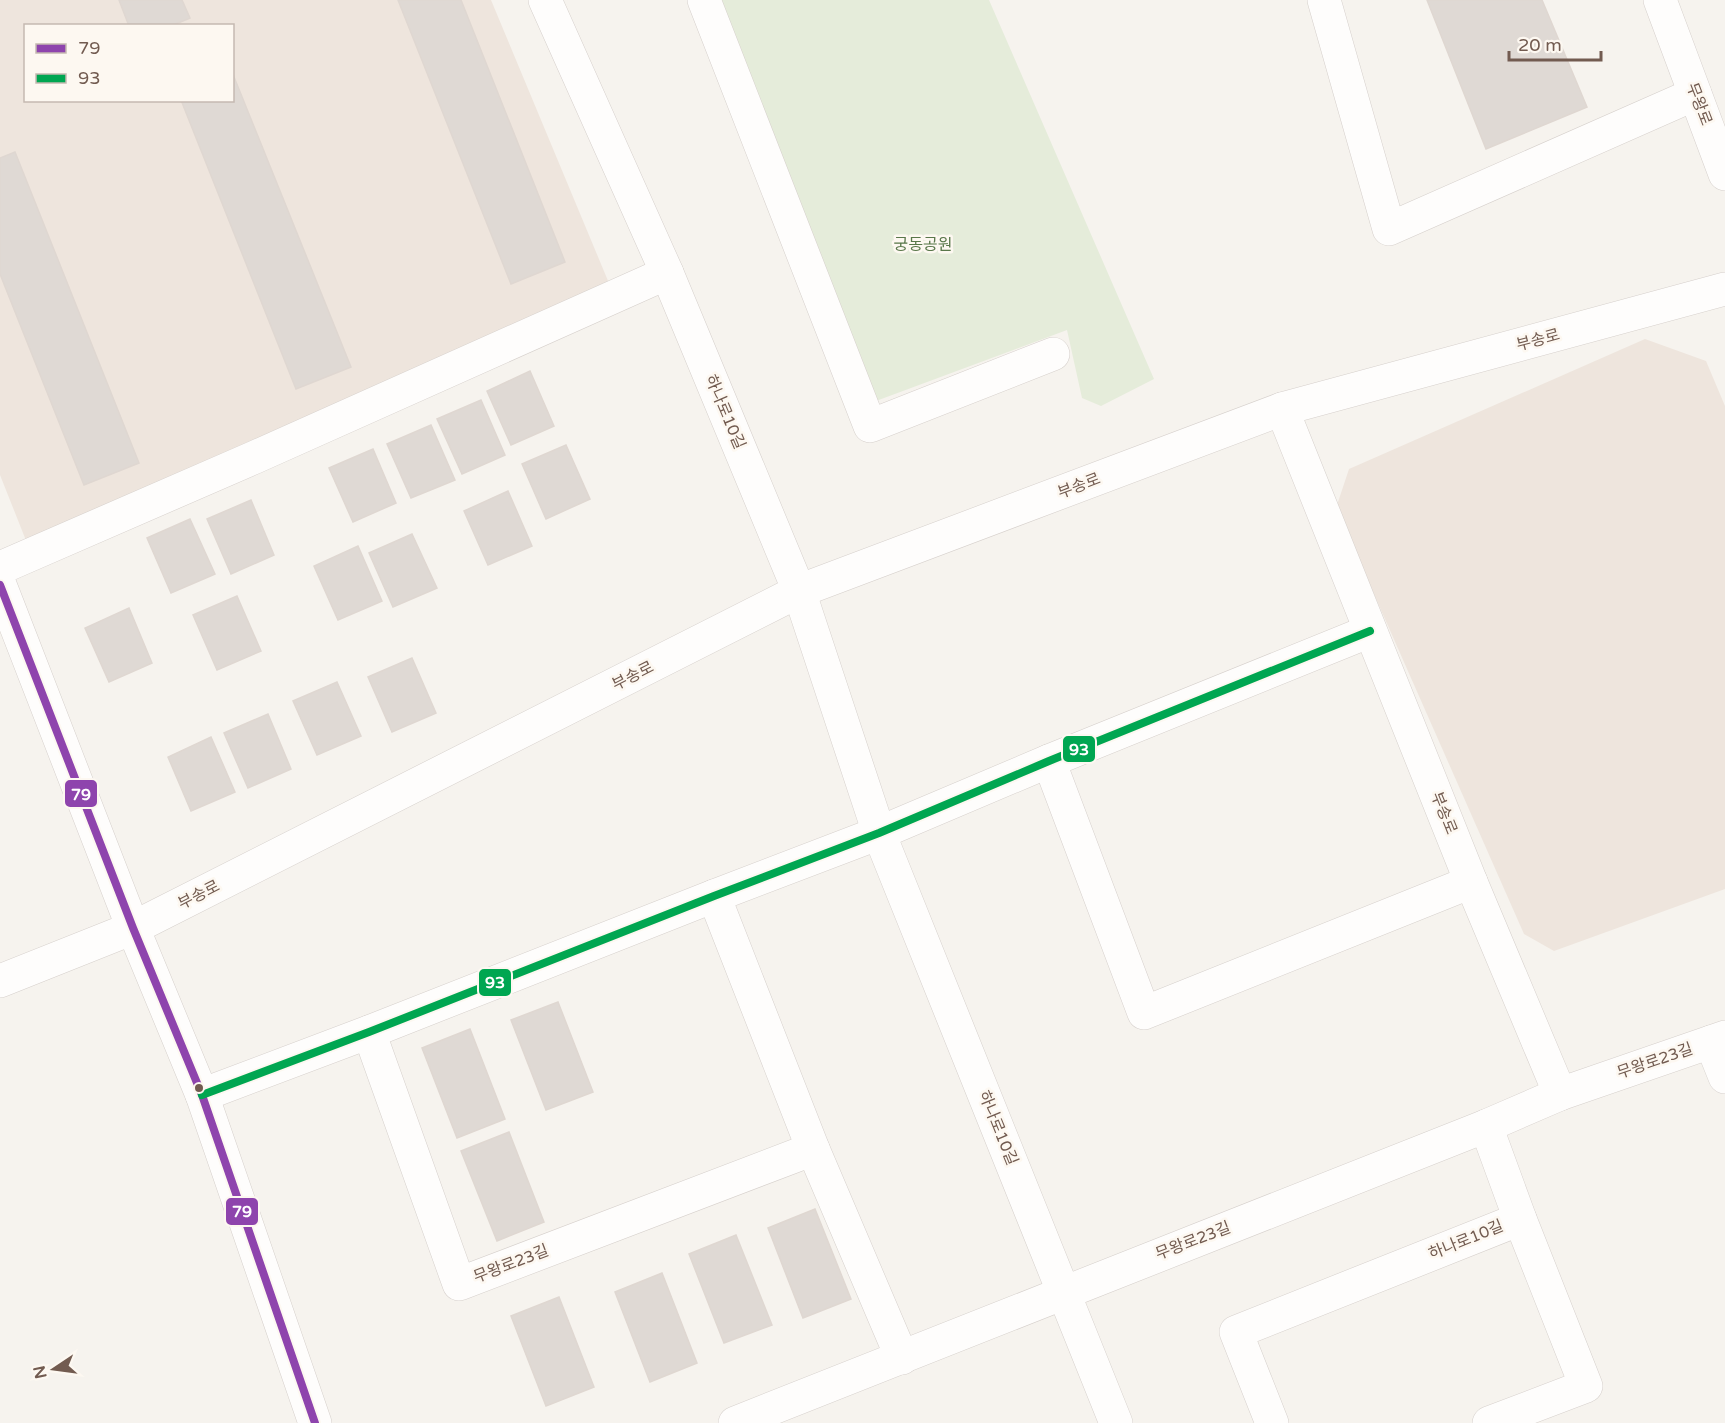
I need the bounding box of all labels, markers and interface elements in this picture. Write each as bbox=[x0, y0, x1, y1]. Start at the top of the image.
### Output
legend bbox=[24, 24, 234, 102]
scale bar bbox=[1509, 24, 1600, 62]
text: 20 m bbox=[1518, 34, 1562, 56]
text: 79 bbox=[78, 37, 101, 59]
text: 93 bbox=[78, 67, 101, 89]
street label: 무왕로 bbox=[1682, 80, 1716, 128]
park label: 궁동공원 bbox=[894, 235, 952, 255]
street label: 부송로 bbox=[1514, 325, 1562, 355]
street label: 하나로10길 bbox=[700, 372, 750, 452]
street label: 부송로 bbox=[1055, 469, 1103, 503]
street label: 부송로 bbox=[609, 657, 657, 695]
line badge: 93 bbox=[1062, 735, 1096, 763]
text: 93 bbox=[1069, 740, 1089, 760]
line badge: 79 bbox=[64, 779, 98, 808]
text: 79 bbox=[71, 785, 91, 805]
street label: 부송로 bbox=[1426, 789, 1462, 837]
street label: 부송로 bbox=[175, 876, 223, 914]
line badge: 93 bbox=[478, 968, 512, 997]
text: 93 bbox=[485, 973, 505, 993]
street label: 무왕로23길 bbox=[1614, 1039, 1696, 1083]
unlabelled marker bbox=[193, 1082, 205, 1094]
street label: 하나로10길 bbox=[974, 1088, 1022, 1168]
line badge: 79 bbox=[225, 1197, 259, 1226]
text: 79 bbox=[232, 1202, 252, 1222]
street label: 하나로10길 bbox=[1426, 1216, 1506, 1264]
street label: 무왕로23길 bbox=[1153, 1218, 1233, 1264]
street label: 무왕로23길 bbox=[471, 1241, 551, 1287]
north arrow bbox=[24, 1339, 84, 1399]
text: N bbox=[29, 1364, 52, 1381]

